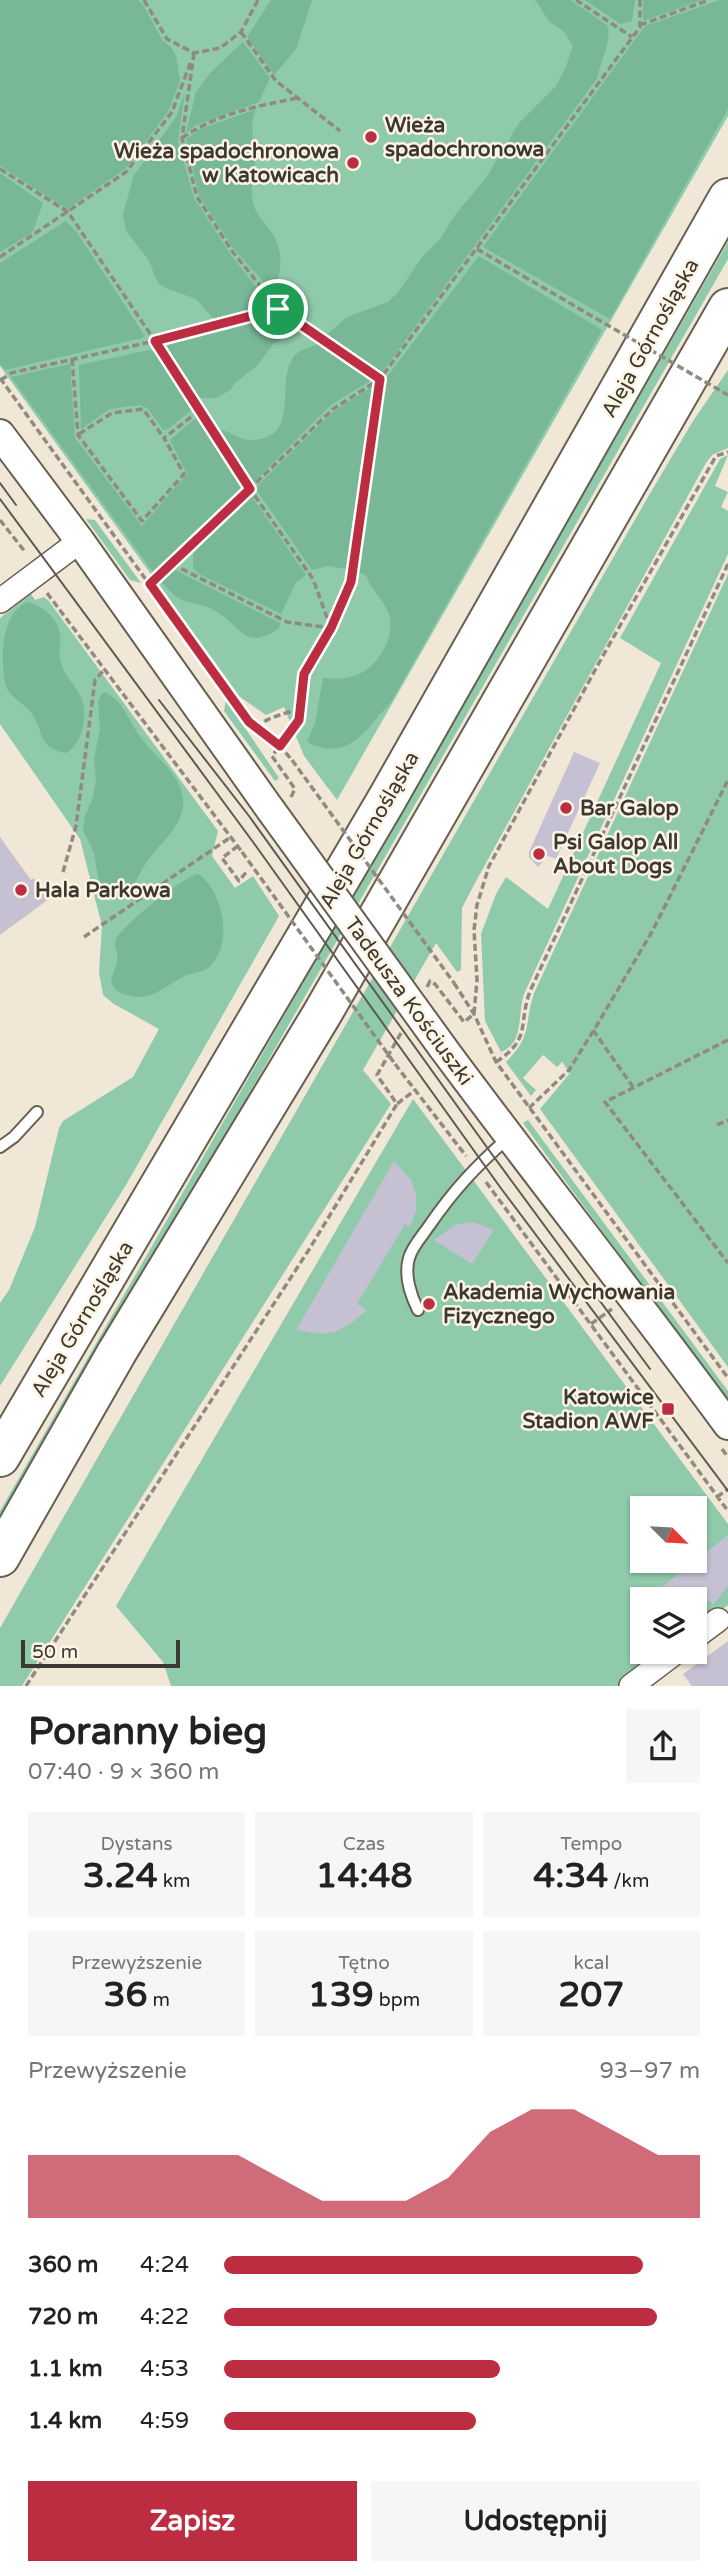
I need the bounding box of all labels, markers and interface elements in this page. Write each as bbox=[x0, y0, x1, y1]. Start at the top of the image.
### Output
place label: Wieża spadochronowa bbox=[385, 113, 544, 162]
marker: Wieża spadochronowa bbox=[363, 129, 379, 145]
place label: Wieża spadochronowa w Katowicach bbox=[114, 139, 339, 188]
marker: Wieża spadochronowa w Katowicach bbox=[345, 155, 361, 171]
street label: Aleja Górnośląska bbox=[596, 255, 704, 422]
pin bbox=[248, 279, 308, 339]
icon: arrive bbox=[259, 290, 297, 328]
street label: Aleja Górnośląska bbox=[314, 747, 425, 913]
place label: Bar Galop bbox=[580, 796, 679, 821]
marker: Bar Galop bbox=[558, 800, 574, 816]
place label: Psi Galop All About Dogs bbox=[553, 830, 678, 879]
marker: Psi Galop All About Dogs bbox=[531, 846, 547, 862]
place label: Hala Parkowa bbox=[35, 878, 171, 903]
marker: Hala Parkowa bbox=[13, 882, 29, 898]
street label: Tadeusza Kościuszki bbox=[339, 912, 478, 1090]
street label: Aleja Górnośląska bbox=[26, 1237, 139, 1402]
place label: Akademia Wychowania Fizycznego bbox=[443, 1280, 675, 1329]
marker: Akademia Wychowania Fizycznego bbox=[421, 1296, 437, 1312]
place label: Katowice Stadion AWF bbox=[523, 1385, 654, 1434]
marker: Katowice Stadion AWF bbox=[660, 1401, 676, 1417]
north arrow bbox=[630, 1496, 707, 1573]
map controls bbox=[630, 1496, 707, 1664]
button: layers bbox=[630, 1587, 707, 1664]
scale bar bbox=[21, 1637, 180, 1669]
text: 50 m bbox=[32, 1641, 78, 1663]
text: Poranny bieg bbox=[28, 1709, 267, 1755]
button: share bbox=[626, 1709, 700, 1783]
text: 07:40 · 9 × 360 m bbox=[28, 1758, 219, 1786]
text: Dystans bbox=[101, 1833, 173, 1855]
text: Czas bbox=[343, 1833, 385, 1855]
text: Tempo bbox=[560, 1833, 622, 1855]
text: 3.24 bbox=[83, 1855, 158, 1897]
text: 14:48 bbox=[315, 1855, 413, 1897]
text: 4:34 bbox=[533, 1855, 608, 1897]
text: km bbox=[158, 1870, 191, 1892]
text: /km bbox=[608, 1870, 649, 1892]
text: Przewyższenie bbox=[71, 1952, 202, 1974]
text: Tętno bbox=[338, 1952, 390, 1974]
text: kcal bbox=[573, 1952, 609, 1974]
text: 36 bbox=[103, 1974, 147, 2016]
text: 139 bbox=[308, 1974, 374, 2016]
text: 207 bbox=[558, 1974, 624, 2016]
text: m bbox=[147, 1989, 170, 2011]
text: bpm bbox=[374, 1989, 420, 2011]
text: Przewyższenie bbox=[28, 2057, 187, 2085]
text: 93–97 m bbox=[599, 2057, 700, 2085]
text: 360 m bbox=[28, 2251, 98, 2279]
text: 4:24 bbox=[140, 2251, 189, 2279]
text: 720 m bbox=[28, 2303, 98, 2331]
text: 4:22 bbox=[140, 2303, 189, 2331]
text: 1.1 km bbox=[28, 2355, 103, 2383]
text: 4:53 bbox=[140, 2355, 189, 2383]
text: 1.4 km bbox=[28, 2407, 102, 2435]
text: 4:59 bbox=[140, 2407, 189, 2435]
button: Zapisz bbox=[28, 2481, 357, 2561]
button: Udostępnij bbox=[371, 2481, 700, 2561]

